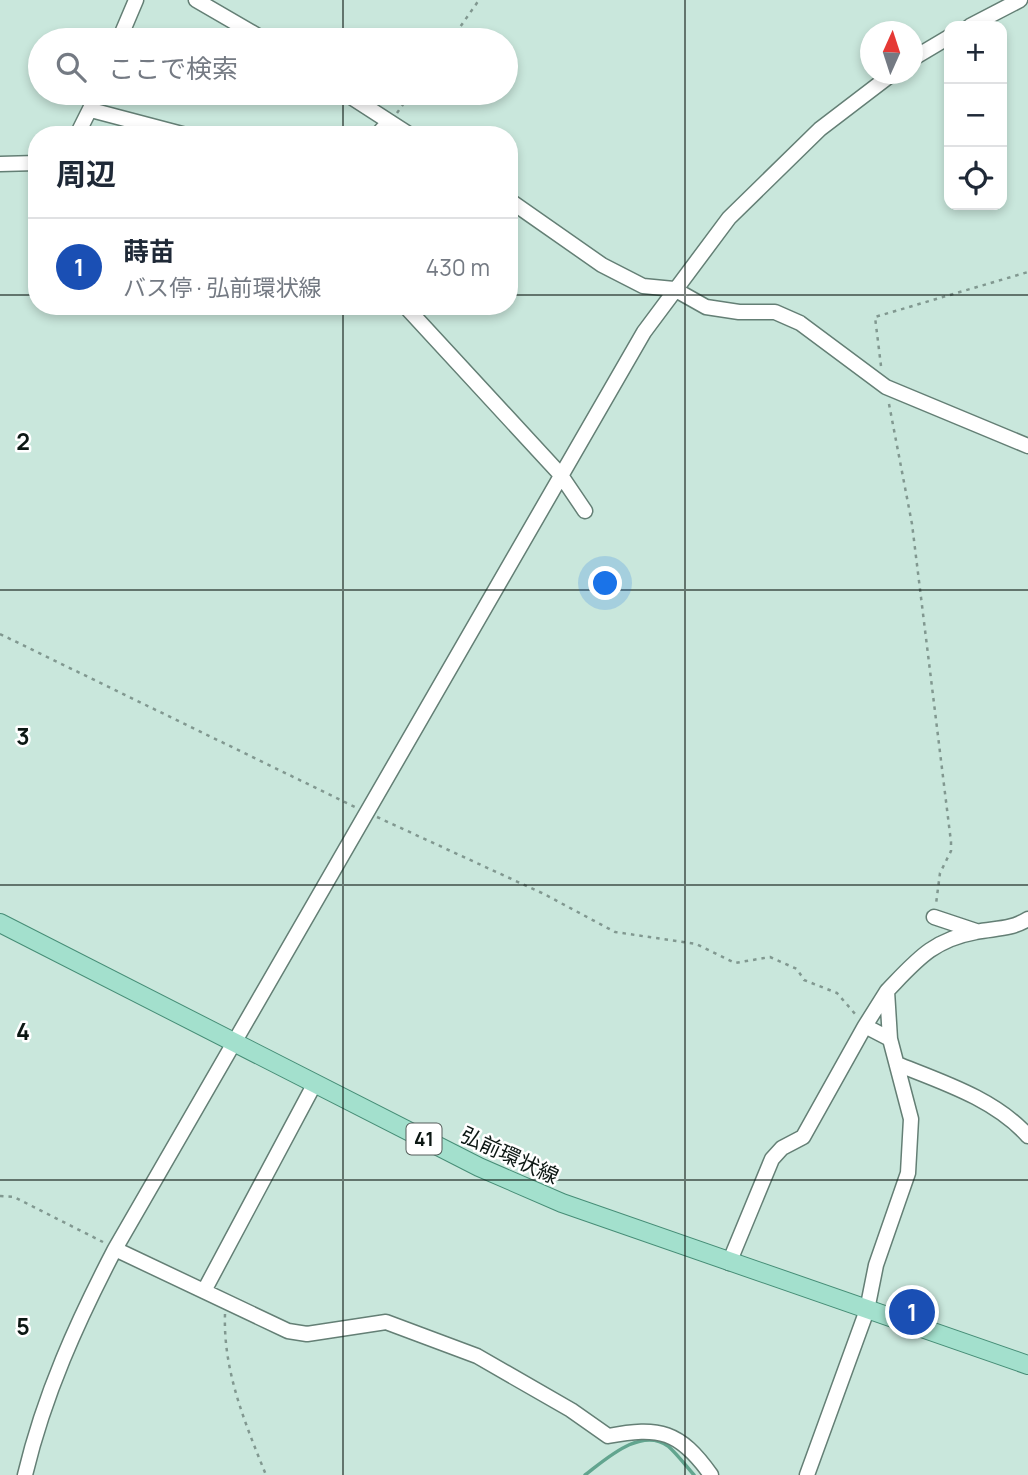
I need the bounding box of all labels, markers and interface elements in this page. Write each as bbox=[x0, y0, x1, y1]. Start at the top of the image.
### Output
north arrow bbox=[860, 21, 923, 84]
map controls bbox=[944, 21, 1007, 210]
button: + bbox=[944, 21, 1007, 84]
search box bbox=[28, 28, 518, 105]
icon: search bbox=[52, 48, 90, 86]
text: ここで検索 bbox=[108, 50, 238, 86]
button: − bbox=[944, 84, 1007, 147]
button: locate bbox=[944, 147, 1007, 210]
text: 周辺 bbox=[56, 153, 116, 194]
text: 蒔苗 bbox=[123, 233, 175, 269]
text: 1 bbox=[74, 251, 84, 283]
text: 430 m bbox=[426, 251, 490, 283]
text: バス停 · 弘前環状線 bbox=[123, 271, 321, 303]
text: 2 bbox=[16, 425, 30, 457]
your location bbox=[588, 566, 622, 600]
text: 3 bbox=[16, 720, 30, 752]
text: 4 bbox=[16, 1015, 30, 1047]
street label: 弘前環状線 bbox=[457, 1120, 563, 1190]
road number: 41 bbox=[406, 1124, 442, 1154]
pin: 1 bbox=[889, 1286, 935, 1338]
text: 5 bbox=[16, 1310, 30, 1342]

